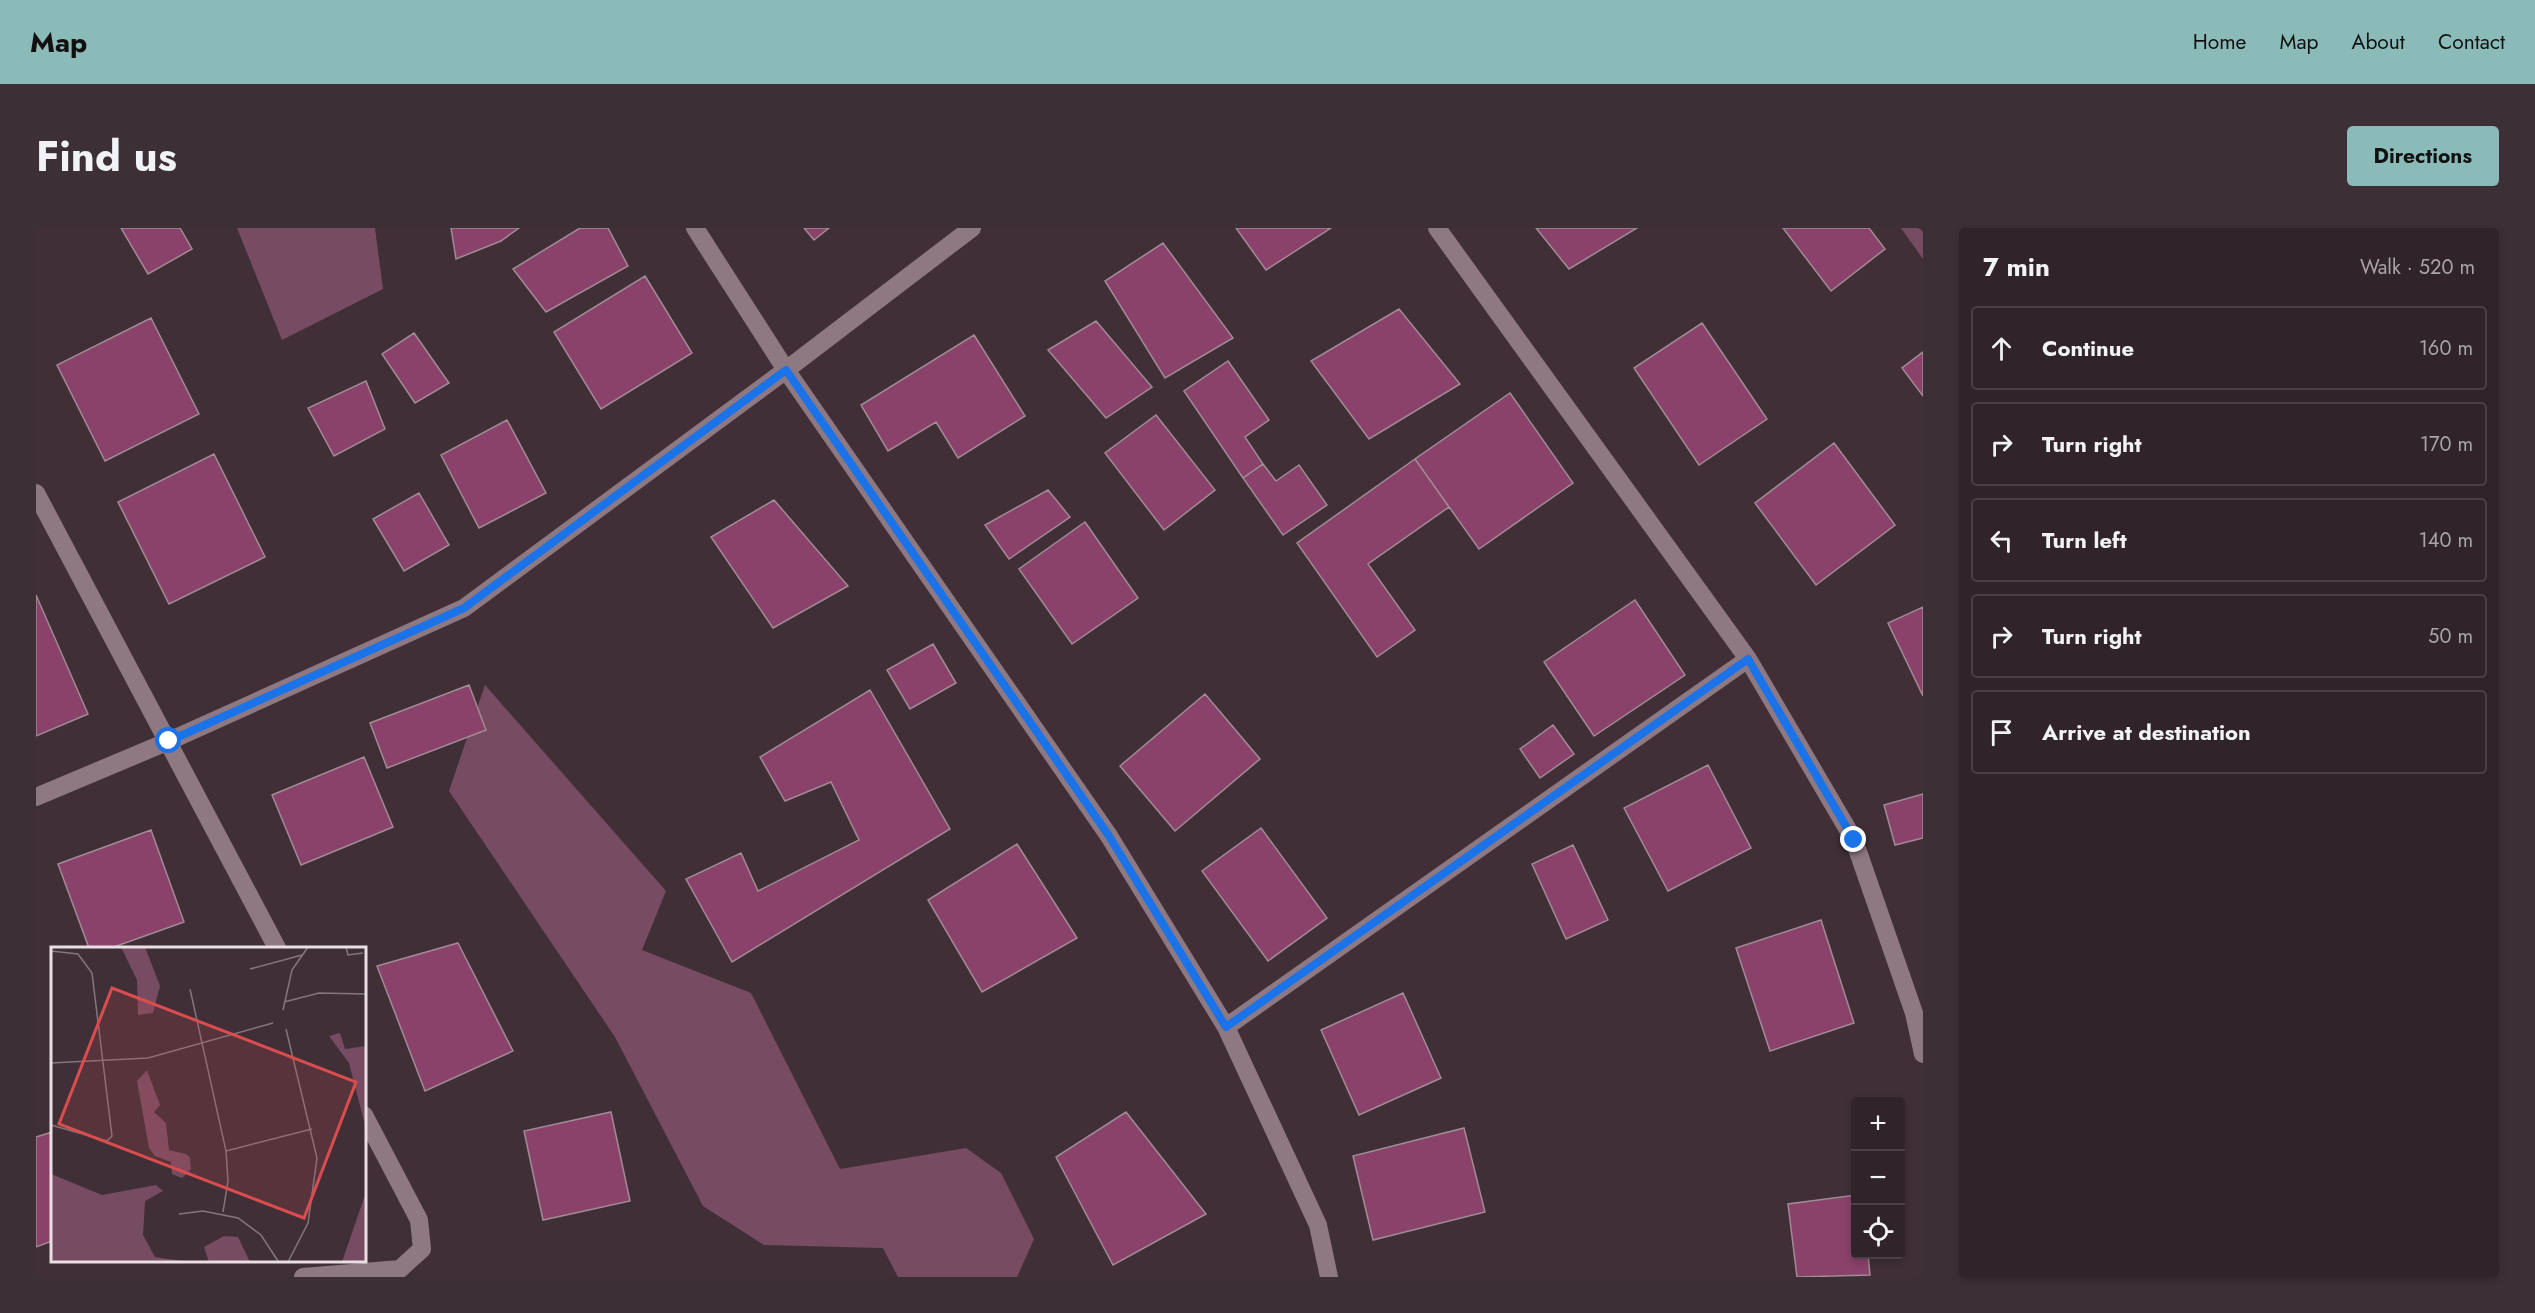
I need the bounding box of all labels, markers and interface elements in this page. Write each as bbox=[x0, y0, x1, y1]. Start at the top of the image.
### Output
text: Map bbox=[30, 22, 87, 63]
text: Home bbox=[2193, 27, 2246, 57]
text: Map bbox=[2279, 27, 2319, 57]
text: About bbox=[2352, 27, 2405, 57]
text: Contact bbox=[2438, 27, 2505, 57]
text: Find us bbox=[36, 126, 177, 187]
button: Directions bbox=[2347, 126, 2499, 186]
text: 7 min bbox=[1983, 248, 2050, 286]
text: Walk · 520 m bbox=[2360, 253, 2475, 282]
icon: ahead bbox=[1985, 332, 2018, 365]
text: Continue bbox=[2042, 332, 2134, 364]
text: 160 m bbox=[2419, 334, 2473, 363]
icon: right bbox=[1985, 428, 2018, 461]
text: Turn right bbox=[2042, 428, 2142, 460]
text: 170 m bbox=[2420, 430, 2473, 459]
icon: left bbox=[1985, 524, 2018, 557]
text: Turn left bbox=[2042, 524, 2127, 556]
text: 140 m bbox=[2419, 526, 2473, 555]
icon: right bbox=[1985, 620, 2018, 653]
text: Turn right bbox=[2042, 620, 2142, 652]
text: 50 m bbox=[2428, 622, 2473, 651]
icon: arrive bbox=[1985, 716, 2018, 749]
text: Arrive at destination bbox=[2042, 716, 2251, 748]
route start bbox=[155, 727, 181, 753]
route end bbox=[1840, 826, 1866, 852]
inset map bbox=[51, 947, 366, 1262]
map controls bbox=[1851, 1097, 1905, 1259]
button: + bbox=[1851, 1097, 1905, 1151]
button: − bbox=[1851, 1151, 1905, 1205]
button: locate bbox=[1851, 1205, 1905, 1259]

